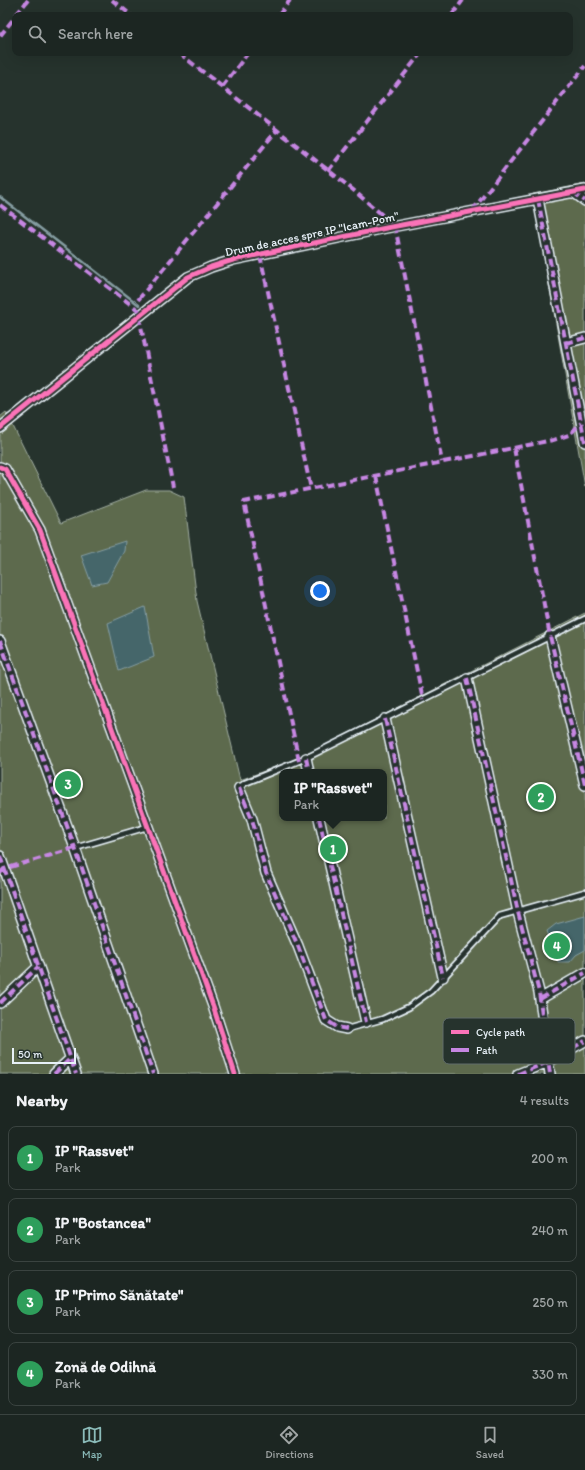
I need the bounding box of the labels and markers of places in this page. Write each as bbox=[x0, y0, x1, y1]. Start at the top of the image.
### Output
pin: 3 bbox=[55, 769, 81, 799]
pin: 2 bbox=[528, 782, 554, 812]
pin: 1 bbox=[320, 834, 346, 864]
pin: 4 bbox=[544, 931, 570, 961]

